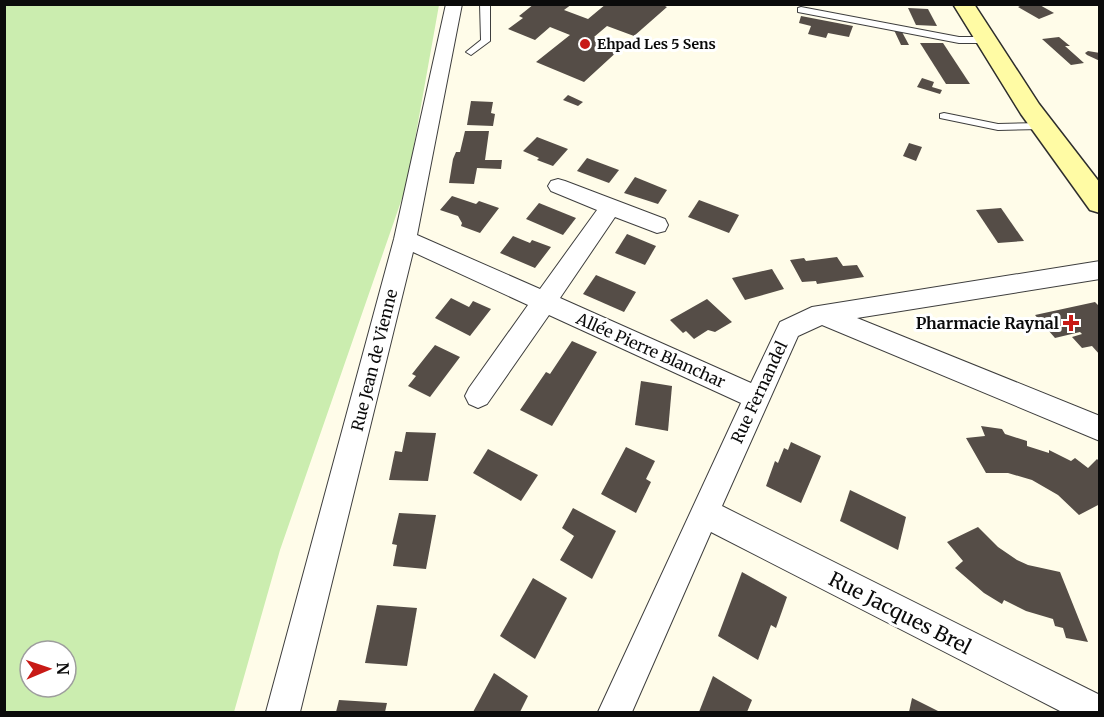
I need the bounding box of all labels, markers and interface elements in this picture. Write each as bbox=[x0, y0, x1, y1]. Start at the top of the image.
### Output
place label: Ehpad Les 5 Sens bbox=[597, 35, 716, 53]
marker: Ehpad Les 5 Sens bbox=[578, 37, 592, 51]
street label: Rue Jean de Vienne bbox=[347, 287, 401, 433]
street label: Allée Pierre Blanchar bbox=[572, 308, 729, 392]
place label: Pharmacie Raynal bbox=[916, 313, 1059, 333]
marker: Pharmacie Raynal bbox=[1064, 316, 1078, 330]
street label: Rue Fernandel bbox=[727, 338, 791, 446]
street label: Rue Jacques Brel bbox=[825, 566, 976, 659]
north arrow bbox=[18, 639, 78, 699]
text: N bbox=[53, 662, 73, 676]

